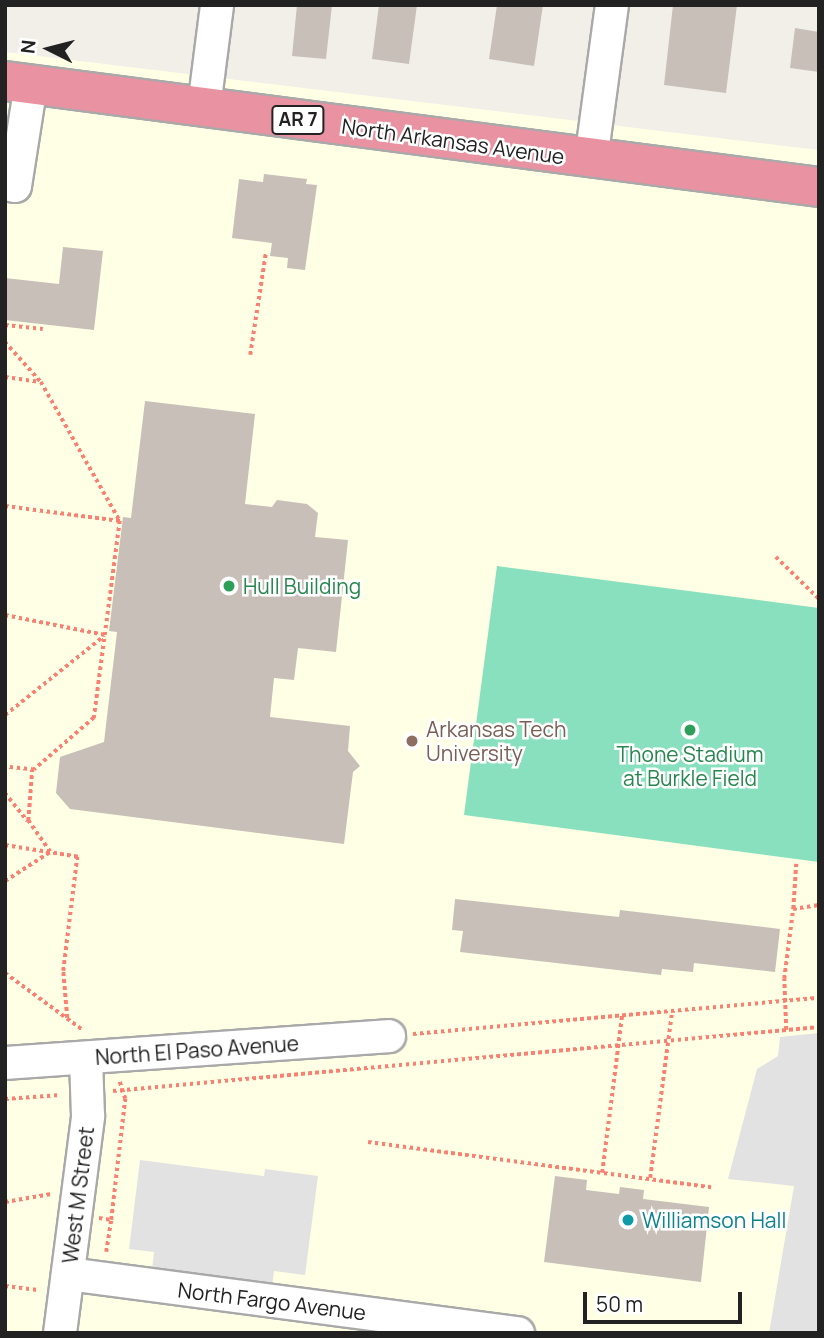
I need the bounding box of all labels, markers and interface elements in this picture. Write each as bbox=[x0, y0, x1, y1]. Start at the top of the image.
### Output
north arrow bbox=[14, 14, 84, 84]
text: N bbox=[14, 39, 42, 55]
road number: AR 7 bbox=[270, 104, 326, 136]
street label: North Arkansas Avenue bbox=[340, 113, 566, 169]
place label: Hull Building bbox=[243, 573, 361, 599]
marker: Hull Building bbox=[221, 578, 237, 594]
place label: Arkansas Tech University bbox=[426, 716, 567, 766]
marker: Thone Stadium at Burkle Field bbox=[682, 722, 698, 738]
marker: Arkansas Tech University bbox=[404, 733, 420, 749]
place label: Thone Stadium at Burkle Field bbox=[617, 741, 763, 791]
street label: North El Paso Avenue bbox=[94, 1030, 300, 1070]
street label: West M Street bbox=[57, 1125, 99, 1265]
place label: Williamson Hall bbox=[642, 1207, 786, 1233]
marker: Williamson Hall bbox=[620, 1212, 636, 1228]
street label: North Fargo Avenue bbox=[176, 1277, 368, 1325]
scale bar bbox=[586, 1278, 745, 1322]
text: 50 m bbox=[596, 1290, 643, 1318]

